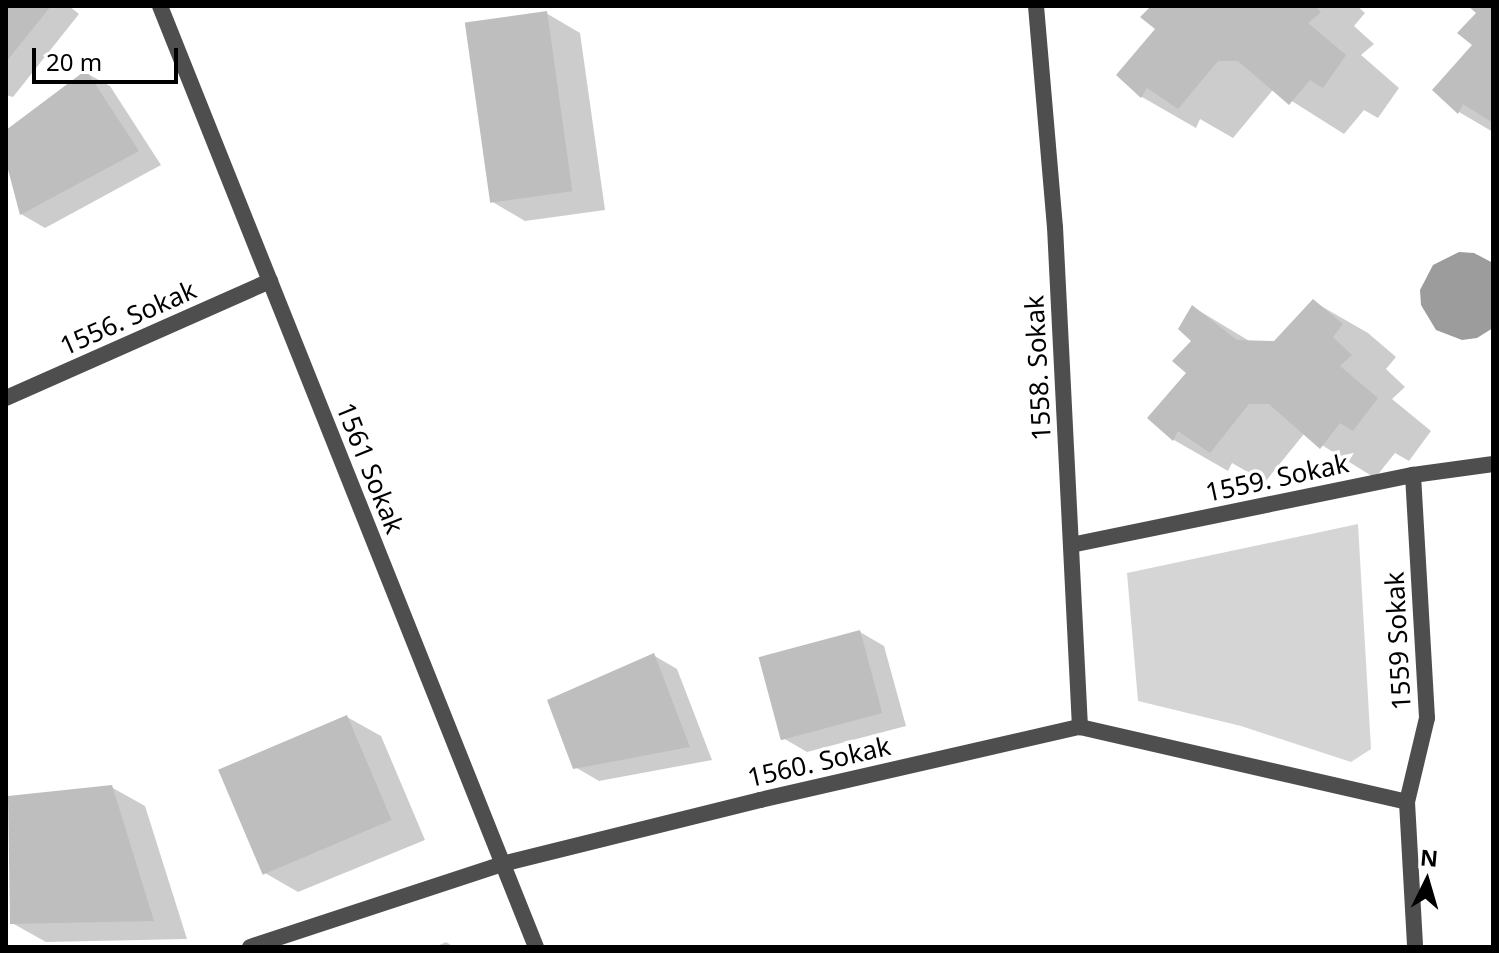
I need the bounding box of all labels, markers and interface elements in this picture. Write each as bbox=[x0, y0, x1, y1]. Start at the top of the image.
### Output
scale bar bbox=[36, 32, 182, 82]
text: 20 m bbox=[46, 45, 102, 78]
street label: 1556. Sokak bbox=[55, 274, 201, 362]
street label: 1558. Sokak bbox=[1019, 294, 1057, 442]
street label: 1561 Sokak bbox=[330, 398, 410, 538]
street label: 1559. Sokak bbox=[1203, 448, 1351, 508]
street label: 1559 Sokak bbox=[1379, 571, 1417, 711]
street label: 1560. Sokak bbox=[745, 730, 893, 794]
north arrow bbox=[1387, 841, 1467, 921]
text: N bbox=[1419, 841, 1439, 873]

